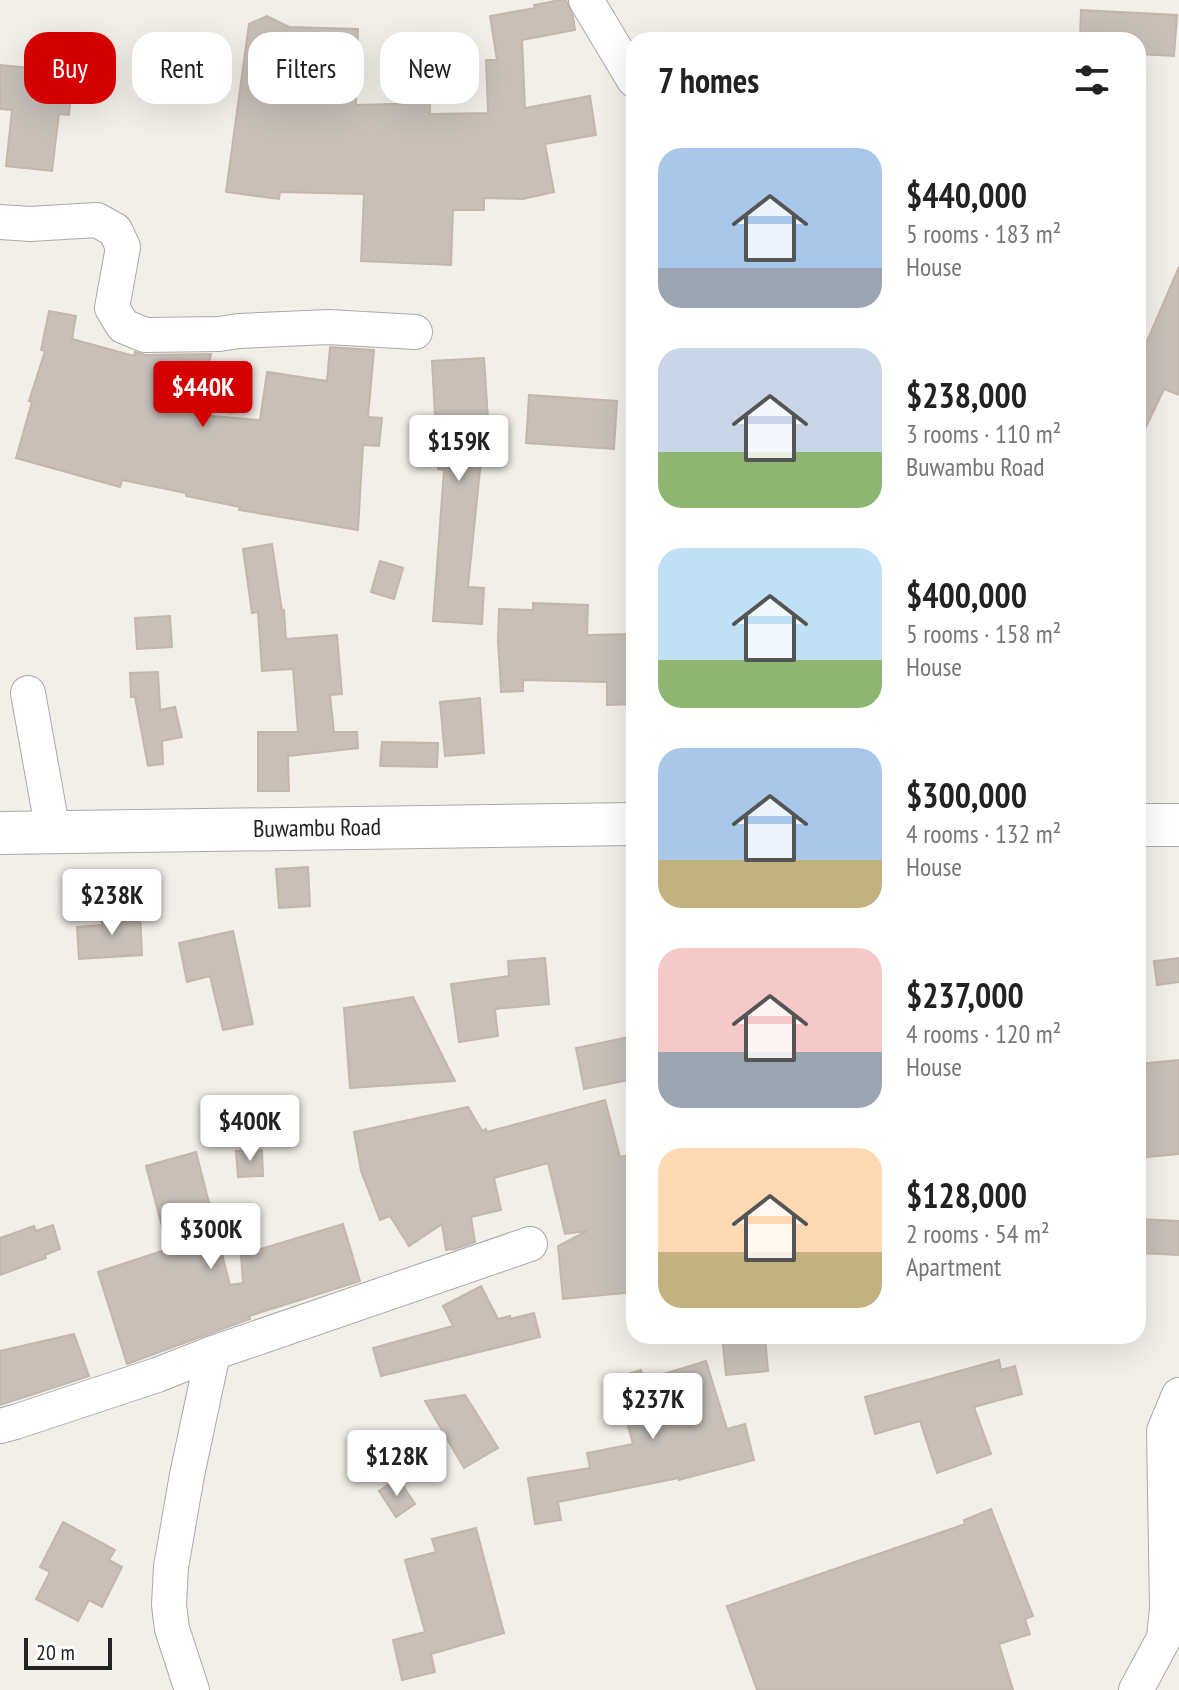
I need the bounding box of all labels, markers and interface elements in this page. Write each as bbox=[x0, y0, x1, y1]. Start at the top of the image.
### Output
chip: Buy bbox=[24, 32, 116, 104]
chip: Rent bbox=[132, 32, 232, 104]
chip: Filters bbox=[248, 32, 364, 104]
chip: New bbox=[380, 32, 479, 104]
text: 7 homes bbox=[658, 58, 759, 102]
icon: filters bbox=[1070, 58, 1114, 102]
text: $440,000 bbox=[906, 173, 1027, 217]
icon: home bbox=[722, 180, 818, 276]
text: 5 rooms · 183 m² bbox=[906, 217, 1061, 250]
text: House bbox=[906, 250, 962, 283]
pin: $440K bbox=[147, 361, 259, 429]
text: $440K bbox=[171, 370, 235, 403]
text: $238,000 bbox=[906, 373, 1027, 417]
icon: home bbox=[722, 380, 818, 476]
pin: $159K bbox=[403, 415, 515, 483]
text: 3 rooms · 110 m² bbox=[906, 417, 1061, 450]
text: $159K bbox=[427, 424, 491, 457]
text: Buwambu Road bbox=[906, 450, 1045, 483]
text: $400,000 bbox=[906, 573, 1027, 617]
icon: home bbox=[722, 580, 818, 676]
text: 5 rooms · 158 m² bbox=[906, 617, 1061, 650]
text: House bbox=[906, 650, 962, 683]
text: $300,000 bbox=[906, 773, 1027, 817]
icon: home bbox=[722, 780, 818, 876]
street label: Buwambu Road bbox=[253, 811, 381, 844]
text: 4 rooms · 132 m² bbox=[906, 817, 1061, 850]
text: House bbox=[906, 850, 962, 883]
pin: $238K bbox=[56, 869, 168, 937]
text: $238K bbox=[80, 878, 144, 911]
text: $237,000 bbox=[906, 973, 1024, 1017]
icon: home bbox=[722, 980, 818, 1076]
text: 4 rooms · 120 m² bbox=[906, 1017, 1061, 1050]
text: House bbox=[906, 1050, 962, 1083]
pin: $400K bbox=[194, 1095, 306, 1163]
text: $400K bbox=[218, 1104, 282, 1137]
text: $128,000 bbox=[906, 1173, 1027, 1217]
icon: home bbox=[722, 1180, 818, 1276]
pin: $300K bbox=[155, 1203, 267, 1271]
text: $300K bbox=[179, 1212, 243, 1245]
text: 2 rooms · 54 m² bbox=[906, 1217, 1050, 1250]
text: Apartment bbox=[906, 1250, 1001, 1283]
pin: $237K bbox=[597, 1373, 709, 1441]
text: $237K bbox=[621, 1382, 685, 1415]
pin: $128K bbox=[341, 1430, 453, 1498]
text: $128K bbox=[365, 1439, 429, 1472]
scale bar bbox=[24, 1634, 112, 1670]
text: 20 m bbox=[36, 1638, 75, 1666]

